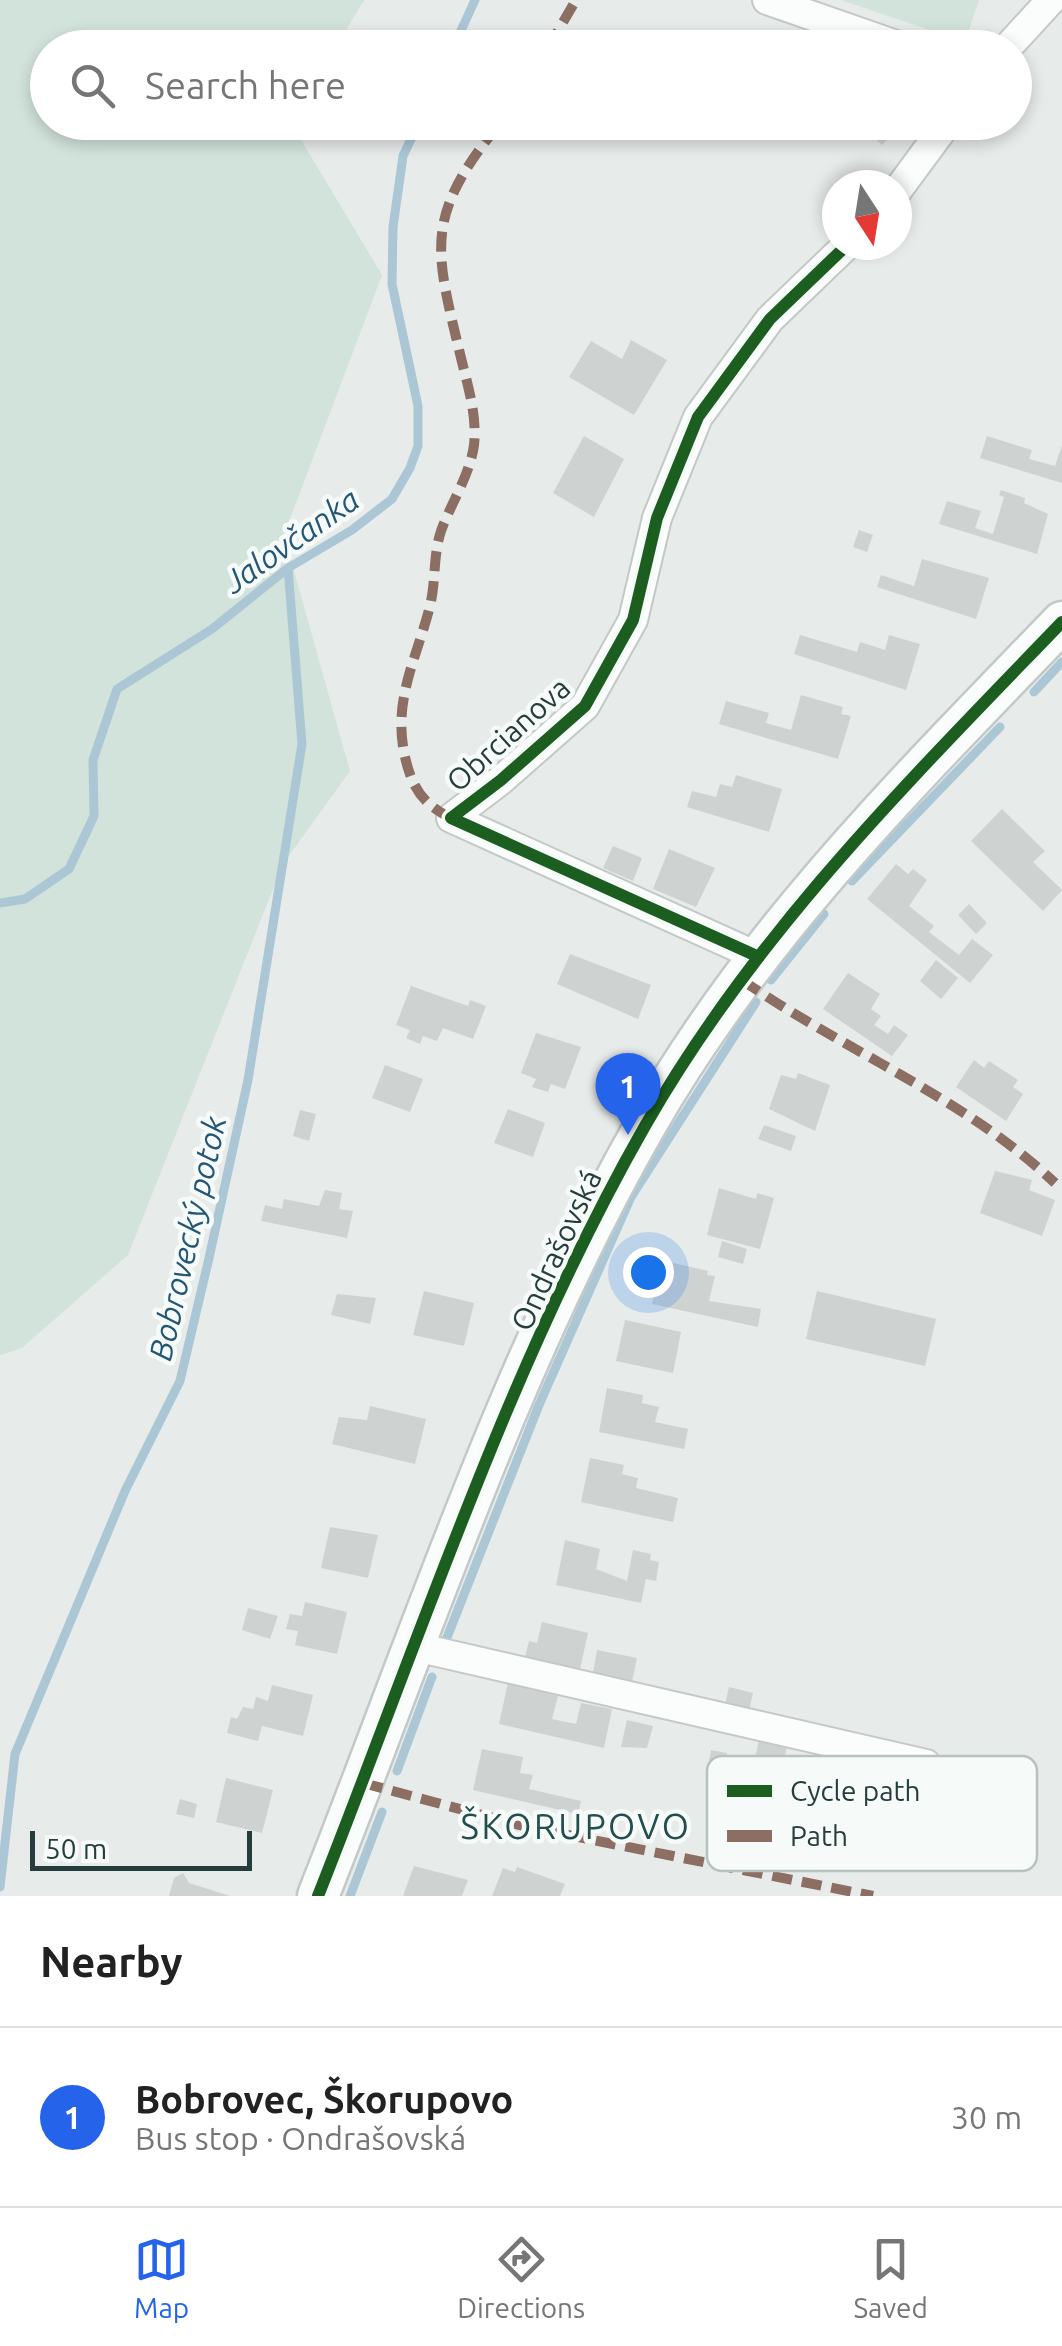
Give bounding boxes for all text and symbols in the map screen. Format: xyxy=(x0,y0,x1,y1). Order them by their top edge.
search box xyxy=(30,30,1032,140)
icon: search xyxy=(65,58,120,113)
text: Search here xyxy=(145,64,346,106)
north arrow xyxy=(822,170,912,260)
water label: Jalovčanka xyxy=(215,480,365,601)
street label: Obrcianova xyxy=(440,670,576,798)
pin: 1 xyxy=(596,1052,660,1135)
water label: Bobrovecký potok xyxy=(141,1112,233,1364)
street label: Ondrašovská xyxy=(504,1164,608,1336)
your location xyxy=(623,1247,674,1298)
legend xyxy=(707,1756,1037,1871)
text: Cycle path xyxy=(790,1775,921,1806)
district label: ŠKORUPOVO xyxy=(461,1805,691,1846)
text: Path xyxy=(790,1820,848,1851)
scale bar xyxy=(30,1826,252,1870)
text: 50 m xyxy=(45,1833,107,1864)
text: Nearby xyxy=(40,1938,183,1985)
text: Bobrovec, Škorupovo xyxy=(135,2078,513,2120)
text: 1 xyxy=(63,2099,82,2135)
text: 30 m xyxy=(951,2099,1022,2135)
text: Bus stop · Ondrašovská xyxy=(135,2120,466,2156)
tab: Map xyxy=(134,2232,189,2323)
tab: Directions xyxy=(457,2232,585,2323)
tab: Saved xyxy=(853,2232,928,2323)

